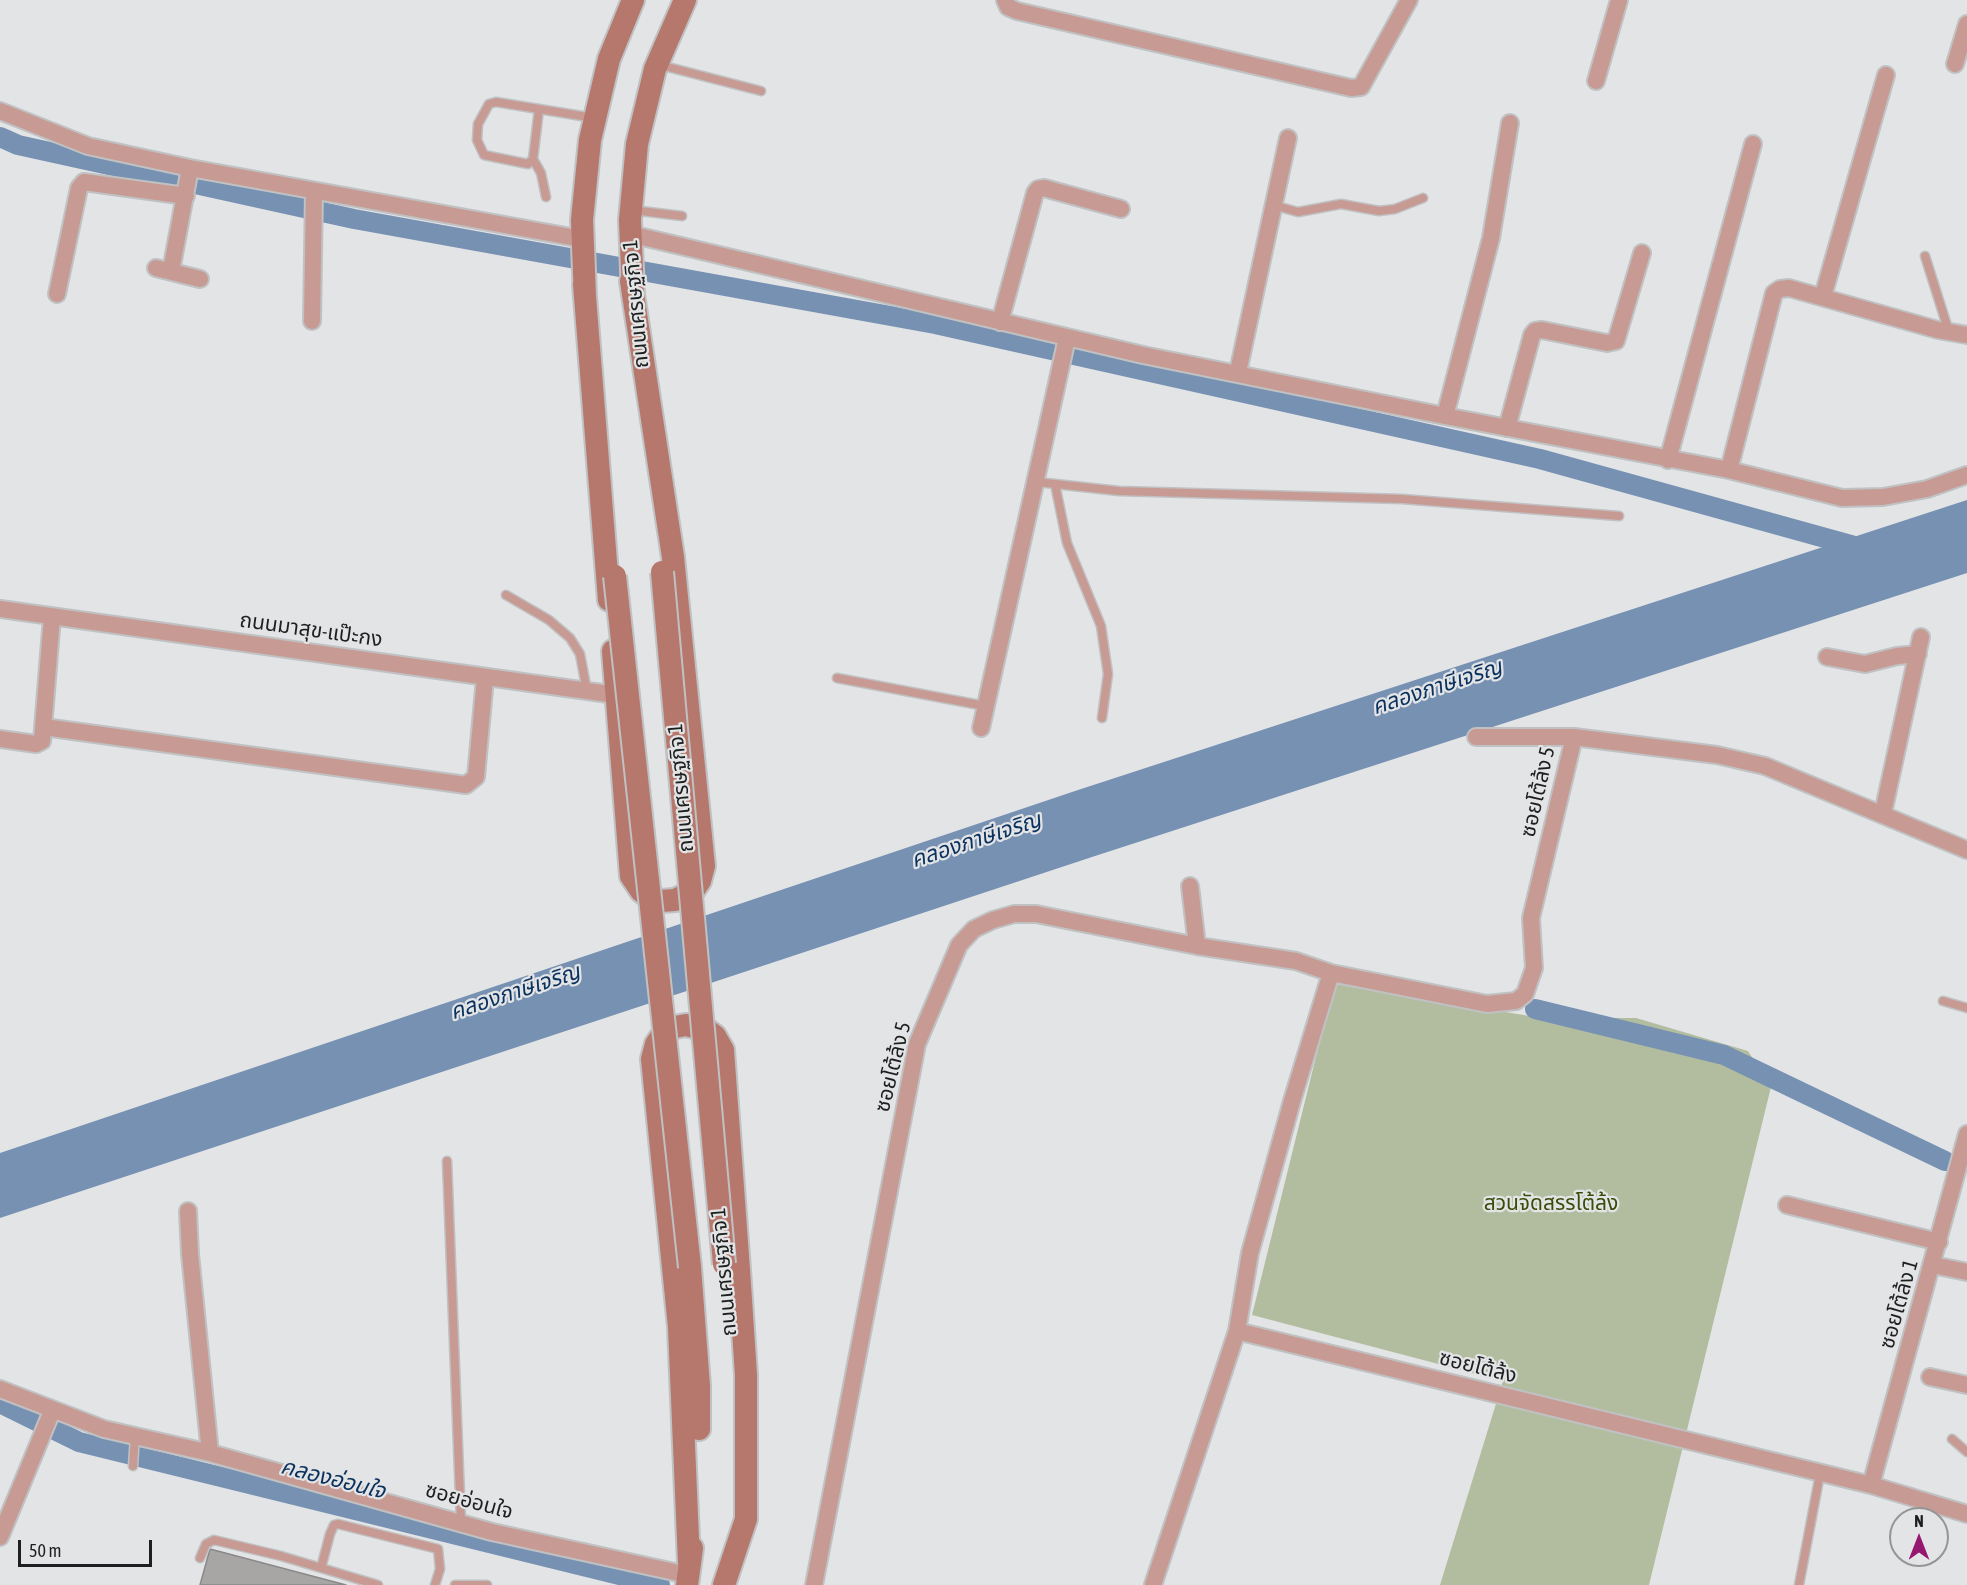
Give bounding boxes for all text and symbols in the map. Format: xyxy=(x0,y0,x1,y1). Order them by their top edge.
street label: ถนนเศรษฐกิจ 1 xyxy=(618,239,654,369)
street label: ถนนมาสุข-แป๊ะกง xyxy=(238,608,384,652)
water label: คลองภาษีเจริญ xyxy=(1369,654,1505,720)
street label: ถนนเศรษฐกิจ 1 xyxy=(663,723,699,853)
street label: ซอยโต้ล้ง 5 xyxy=(1515,744,1561,840)
water label: คลองภาษีเจริญ xyxy=(908,807,1044,873)
water label: คลองภาษีเจริญ xyxy=(447,959,583,1025)
street label: ซอยโต้ล้ง 5 xyxy=(870,1019,916,1115)
park label: สวนจัดสรรโต้ล้ง xyxy=(1484,1190,1618,1216)
street label: ถนนเศรษฐกิจ 1 xyxy=(706,1207,742,1337)
street label: ซอยโต้ล้ง 1 xyxy=(1874,1256,1924,1352)
street label: ซอยโต้ล้ง xyxy=(1437,1345,1519,1389)
water label: คลองอ่อนใจ xyxy=(278,1453,388,1505)
street label: ซอยอ่อนใจ xyxy=(422,1477,516,1525)
north arrow xyxy=(1889,1507,1949,1567)
text: N xyxy=(1914,1512,1924,1530)
scale bar xyxy=(21,1528,154,1566)
text: 50 m xyxy=(29,1540,61,1561)

